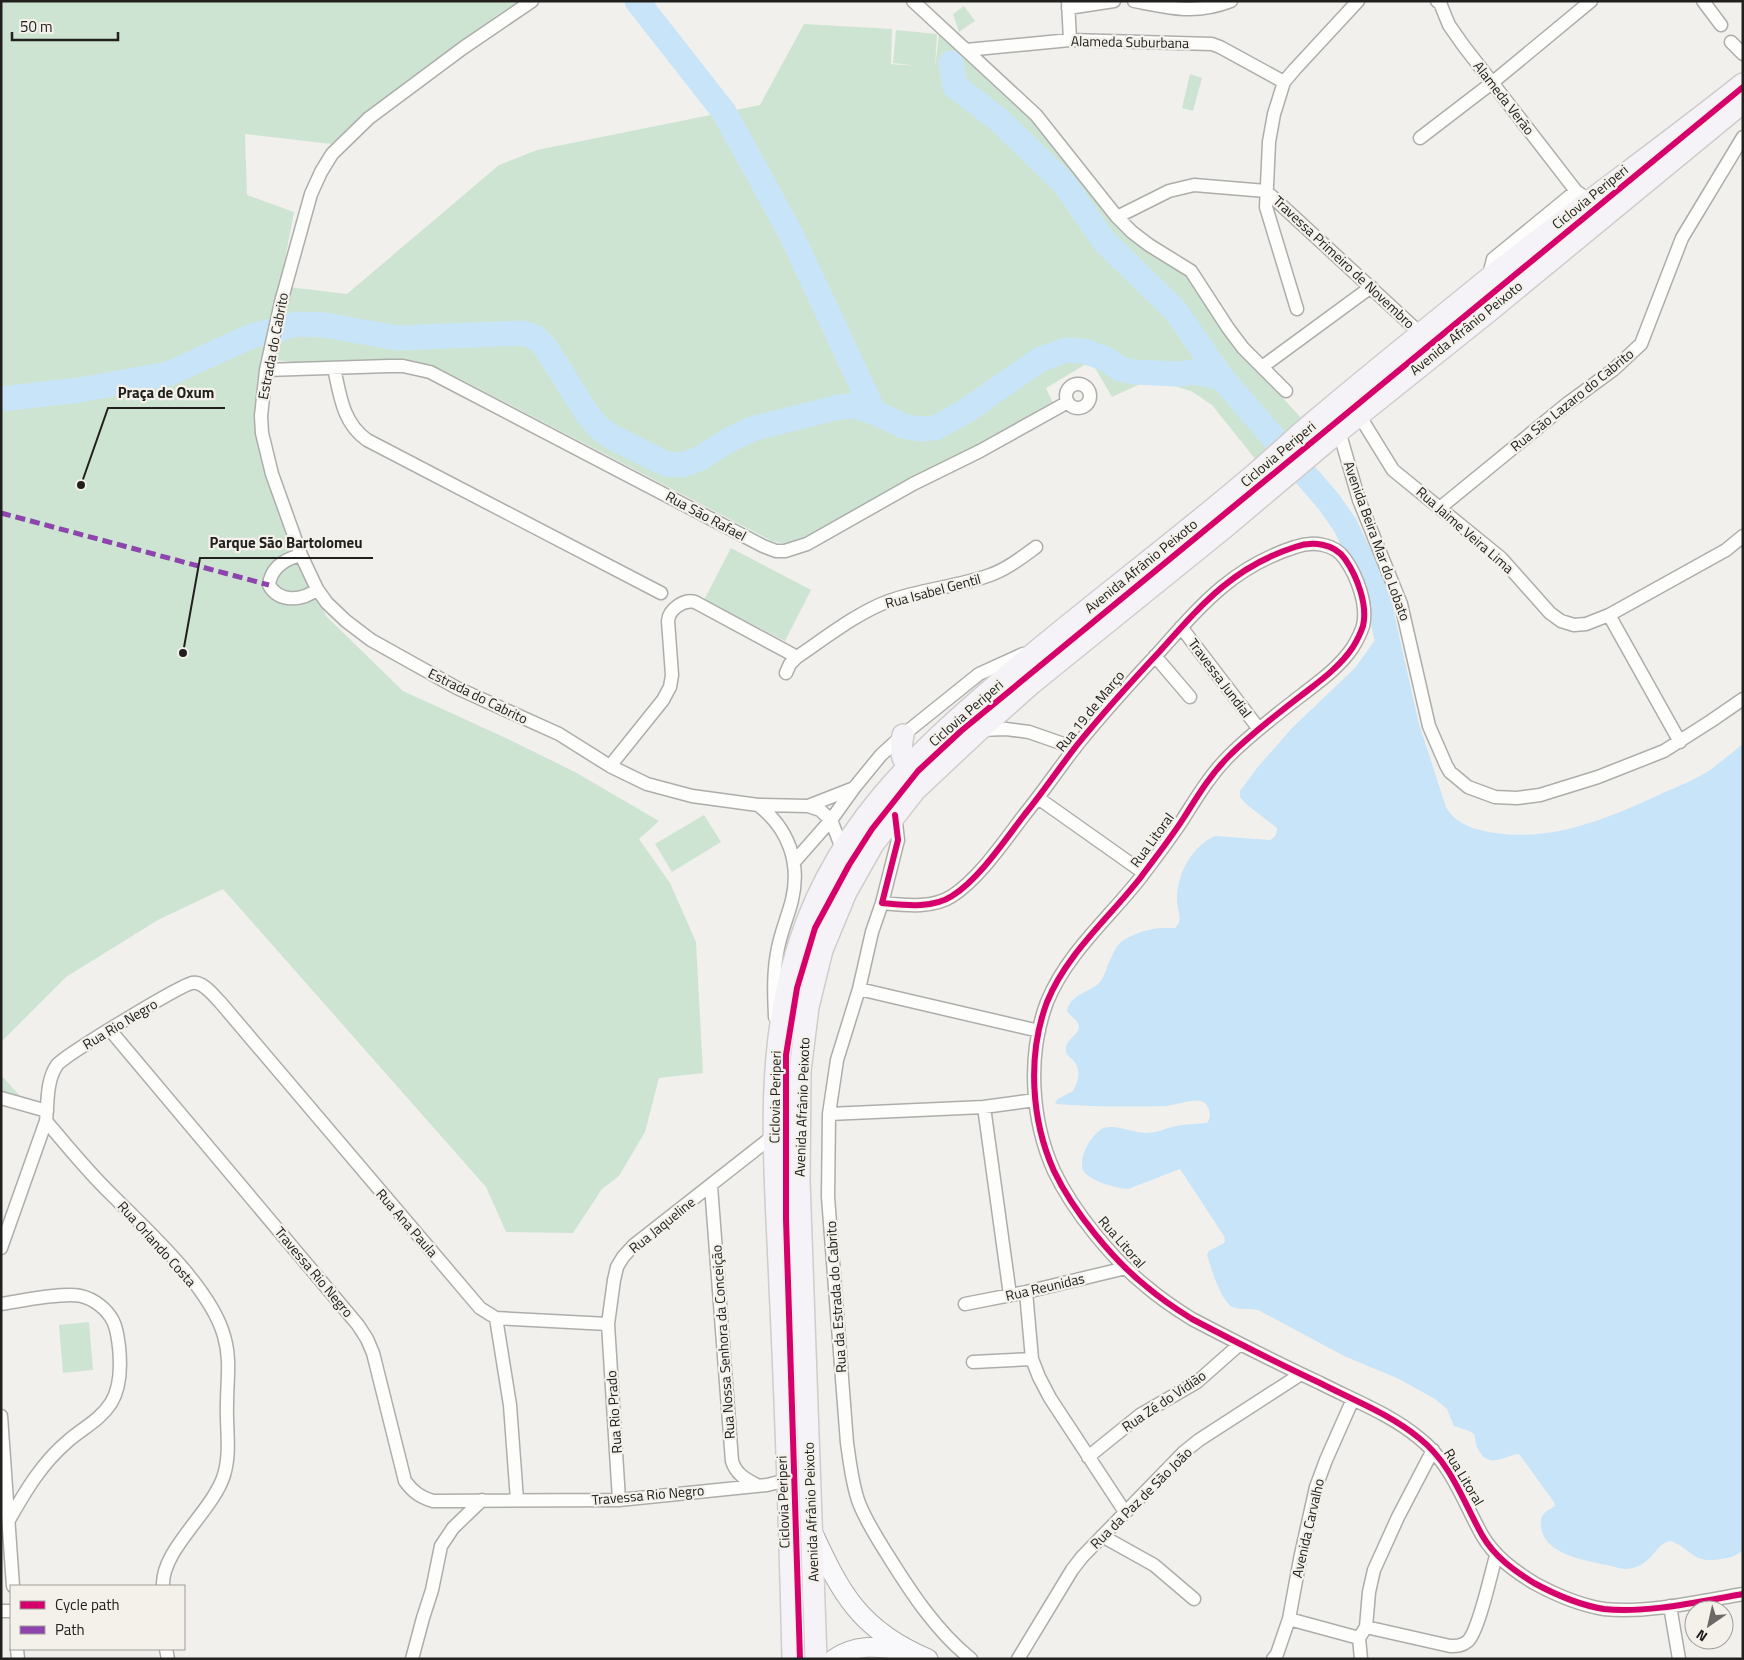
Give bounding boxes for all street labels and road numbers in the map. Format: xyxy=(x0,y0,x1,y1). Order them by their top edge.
street label: Alameda Suburbana xyxy=(1071,30,1189,53)
street label: Alameda Verão xyxy=(1469,56,1540,139)
street label: Ciclovia Periperi xyxy=(1547,159,1632,234)
street label: Travessa Primeiro de Novembro xyxy=(1269,190,1420,333)
street label: Avenida Afrânio Peixoto xyxy=(1405,275,1527,380)
street label: Estrada do Cabrito xyxy=(252,291,293,401)
street label: Rua São Lazaro do Cabrito xyxy=(1505,343,1638,456)
street label: Ciclovia Periperi xyxy=(1235,416,1320,491)
street label: Avenida Beira Mar do Lobato xyxy=(1339,458,1416,624)
street label: Rua Jaime Veira Lima xyxy=(1412,481,1519,578)
street label: Rua São Rafael xyxy=(662,485,750,546)
street label: Avenida Afrânio Peixoto xyxy=(1080,513,1202,618)
street label: Rua Isabel Gentil xyxy=(883,568,983,613)
street label: Travessa Jundial xyxy=(1184,634,1257,722)
street label: Estrada do Cabrito xyxy=(425,662,532,729)
street label: Rua 19 de Março xyxy=(1050,665,1129,756)
street label: Ciclovia Periperi xyxy=(924,674,1008,751)
street label: Rua Litoral xyxy=(1125,808,1179,871)
street label: Rua Rio Negro xyxy=(78,993,161,1054)
street label: Avenida Afrânio Peixoto xyxy=(789,1037,814,1177)
street label: Ciclovia Periperi xyxy=(763,1050,786,1144)
street label: Rua Ana Paula xyxy=(372,1184,443,1262)
street label: Rua Jaqueline xyxy=(624,1191,699,1258)
street label: Rua Orlando Costa xyxy=(113,1196,202,1291)
street label: Rua Litoral xyxy=(1094,1211,1151,1272)
street label: Rua da Estrada do Cabrito xyxy=(820,1220,851,1374)
street label: Travessa Rio Negro xyxy=(270,1222,359,1322)
street label: Rua Nossa Senhora da Conceição xyxy=(705,1244,740,1440)
street label: Rua Reunidas xyxy=(1003,1267,1087,1306)
street label: Rua Zé do Vidião xyxy=(1117,1365,1210,1437)
street label: Rua Rio Prado xyxy=(600,1370,627,1454)
street label: Avenida Afrânio Peixoto xyxy=(798,1442,823,1582)
street label: Rua da Paz de São João xyxy=(1085,1442,1196,1553)
street label: Rua Litoral xyxy=(1439,1444,1490,1509)
street label: Ciclovia Periperi xyxy=(770,1455,795,1549)
street label: Avenida Carvalho xyxy=(1286,1476,1329,1580)
street label: Travessa Rio Negro xyxy=(591,1479,705,1510)

